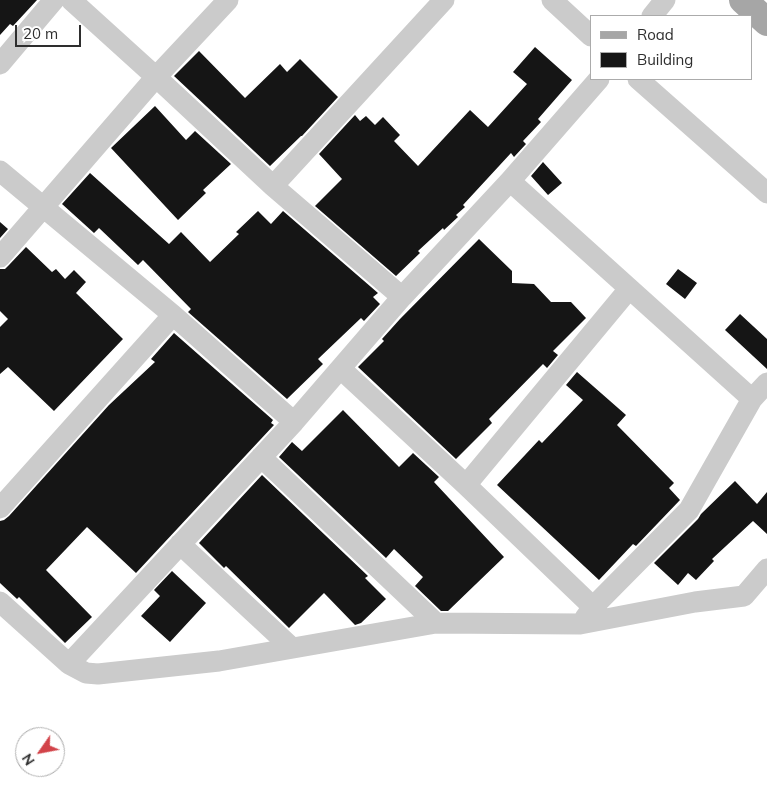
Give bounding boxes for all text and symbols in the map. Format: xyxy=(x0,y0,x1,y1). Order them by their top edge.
scale bar xyxy=(18,15,84,47)
legend xyxy=(590,15,752,80)
text: 20 m xyxy=(23,24,58,43)
text: Road xyxy=(637,25,674,44)
text: Building xyxy=(637,50,693,69)
north arrow xyxy=(15,727,65,777)
text: N xyxy=(18,750,39,769)

